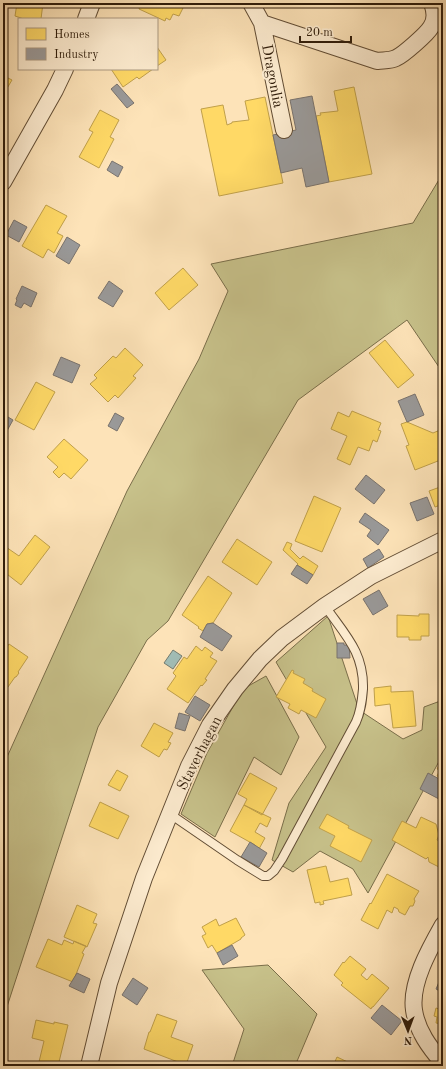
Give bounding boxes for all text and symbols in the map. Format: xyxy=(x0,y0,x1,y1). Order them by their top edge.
legend xyxy=(18,18,158,70)
scale bar xyxy=(300,18,351,44)
text: 20 m xyxy=(306,27,333,39)
text: Homes xyxy=(54,29,90,41)
street label: Dragonlia xyxy=(258,43,285,110)
text: Industry xyxy=(54,49,99,61)
street label: Staverhagan xyxy=(175,714,225,793)
north arrow xyxy=(388,1011,428,1051)
text: N xyxy=(403,1034,412,1045)

